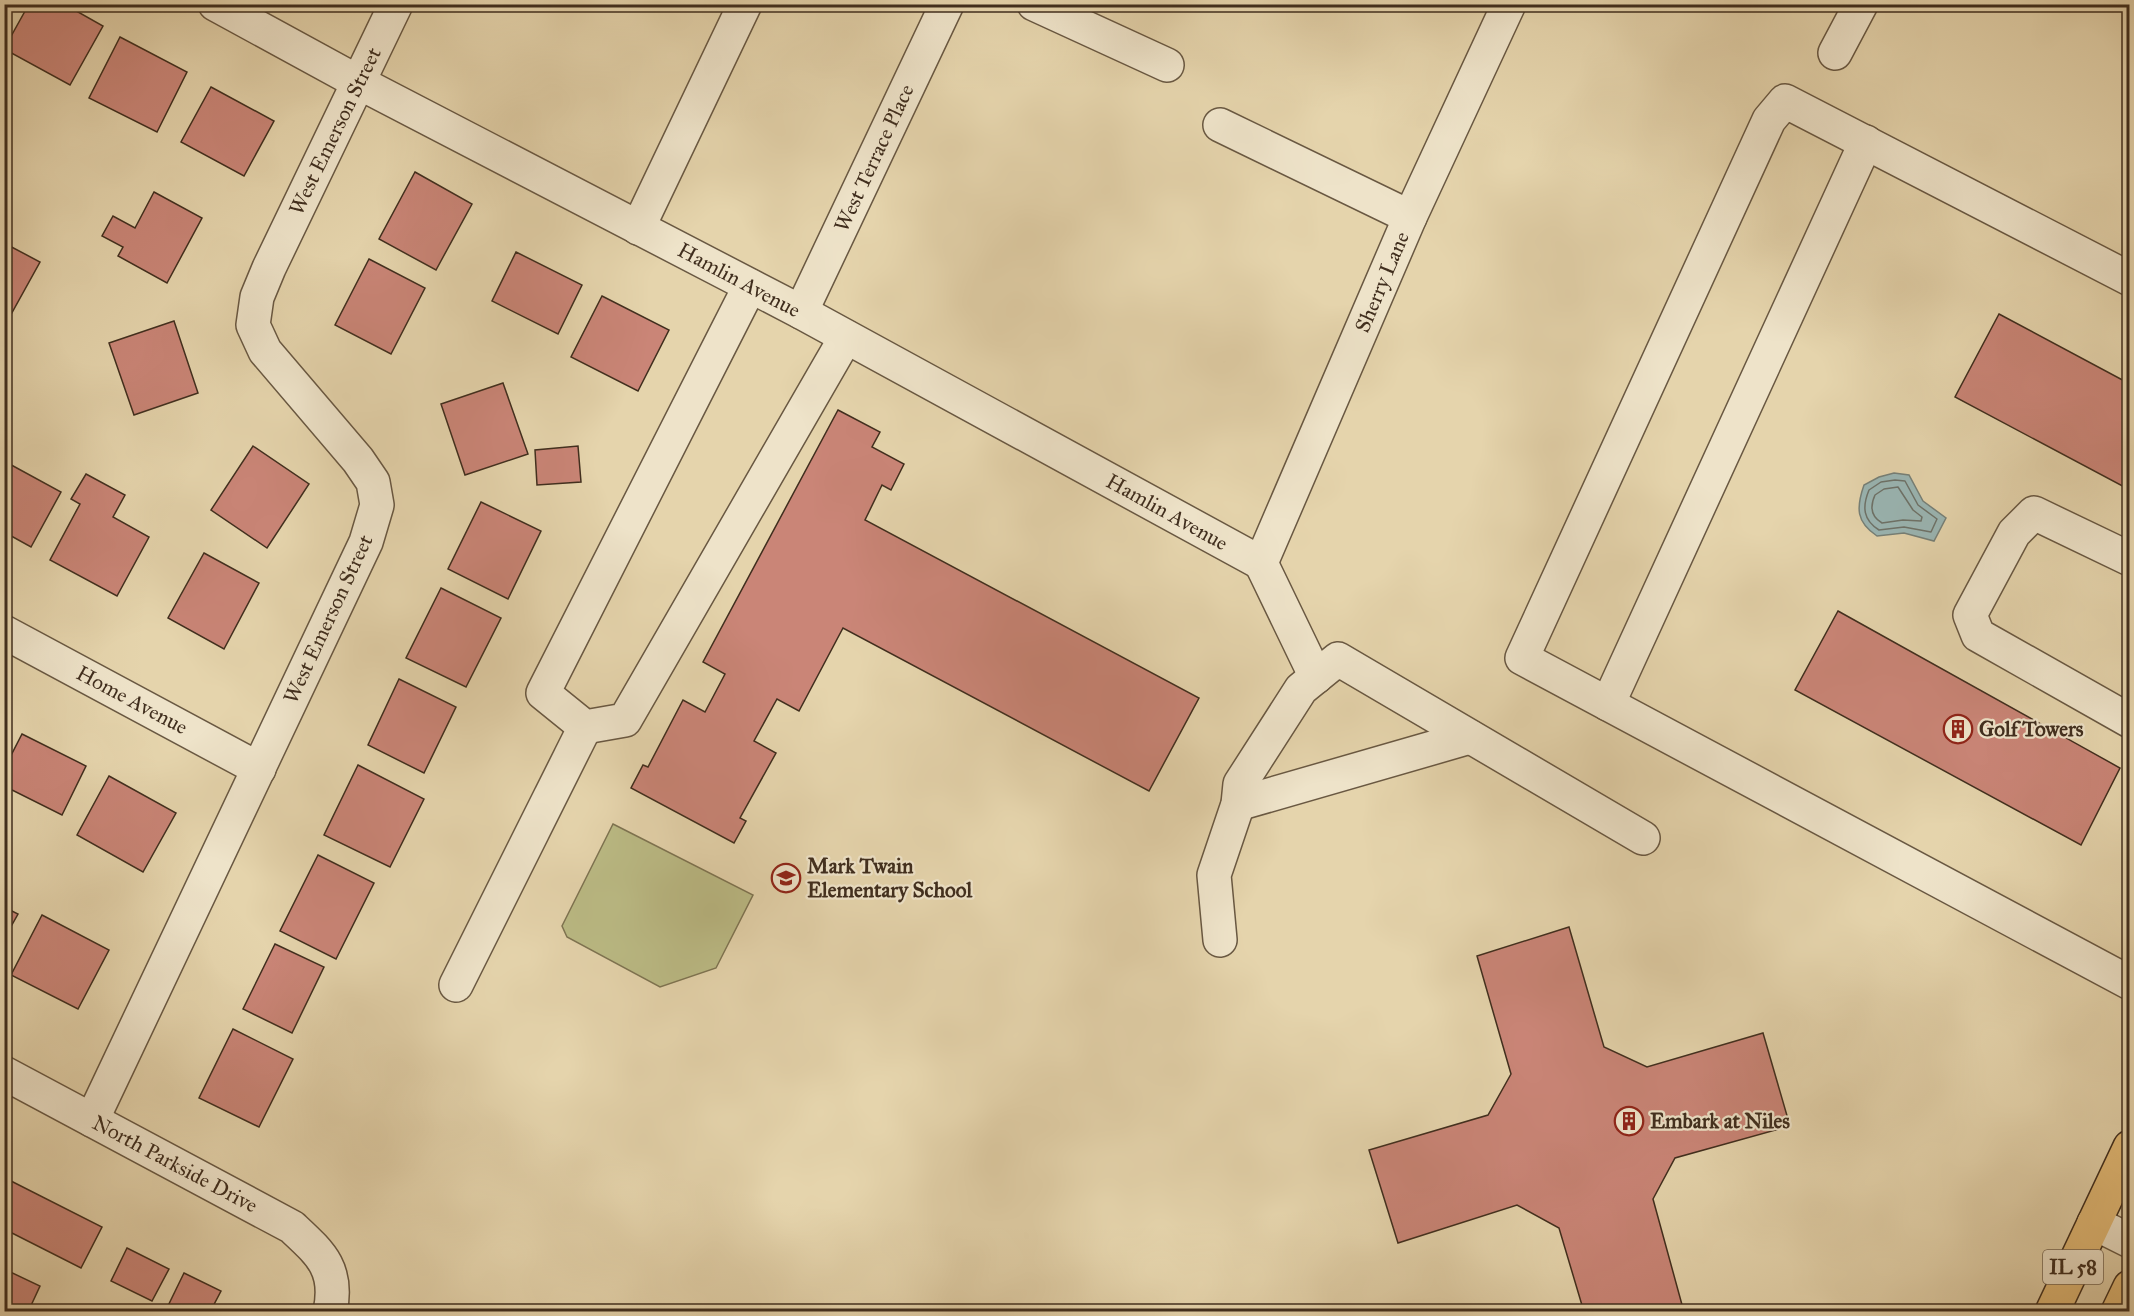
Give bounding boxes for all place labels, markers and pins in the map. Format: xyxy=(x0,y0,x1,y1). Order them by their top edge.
building icon: Golf Towers xyxy=(1942,713,1974,745)
place label: Golf Towers xyxy=(1979,716,2084,742)
place label: Mark Twain Elementary School xyxy=(807,853,973,903)
school or university icon: Mark Twain Elementary School xyxy=(770,862,802,894)
building icon: Embark at Niles xyxy=(1613,1105,1645,1137)
place label: Embark at Niles xyxy=(1650,1108,1790,1134)

